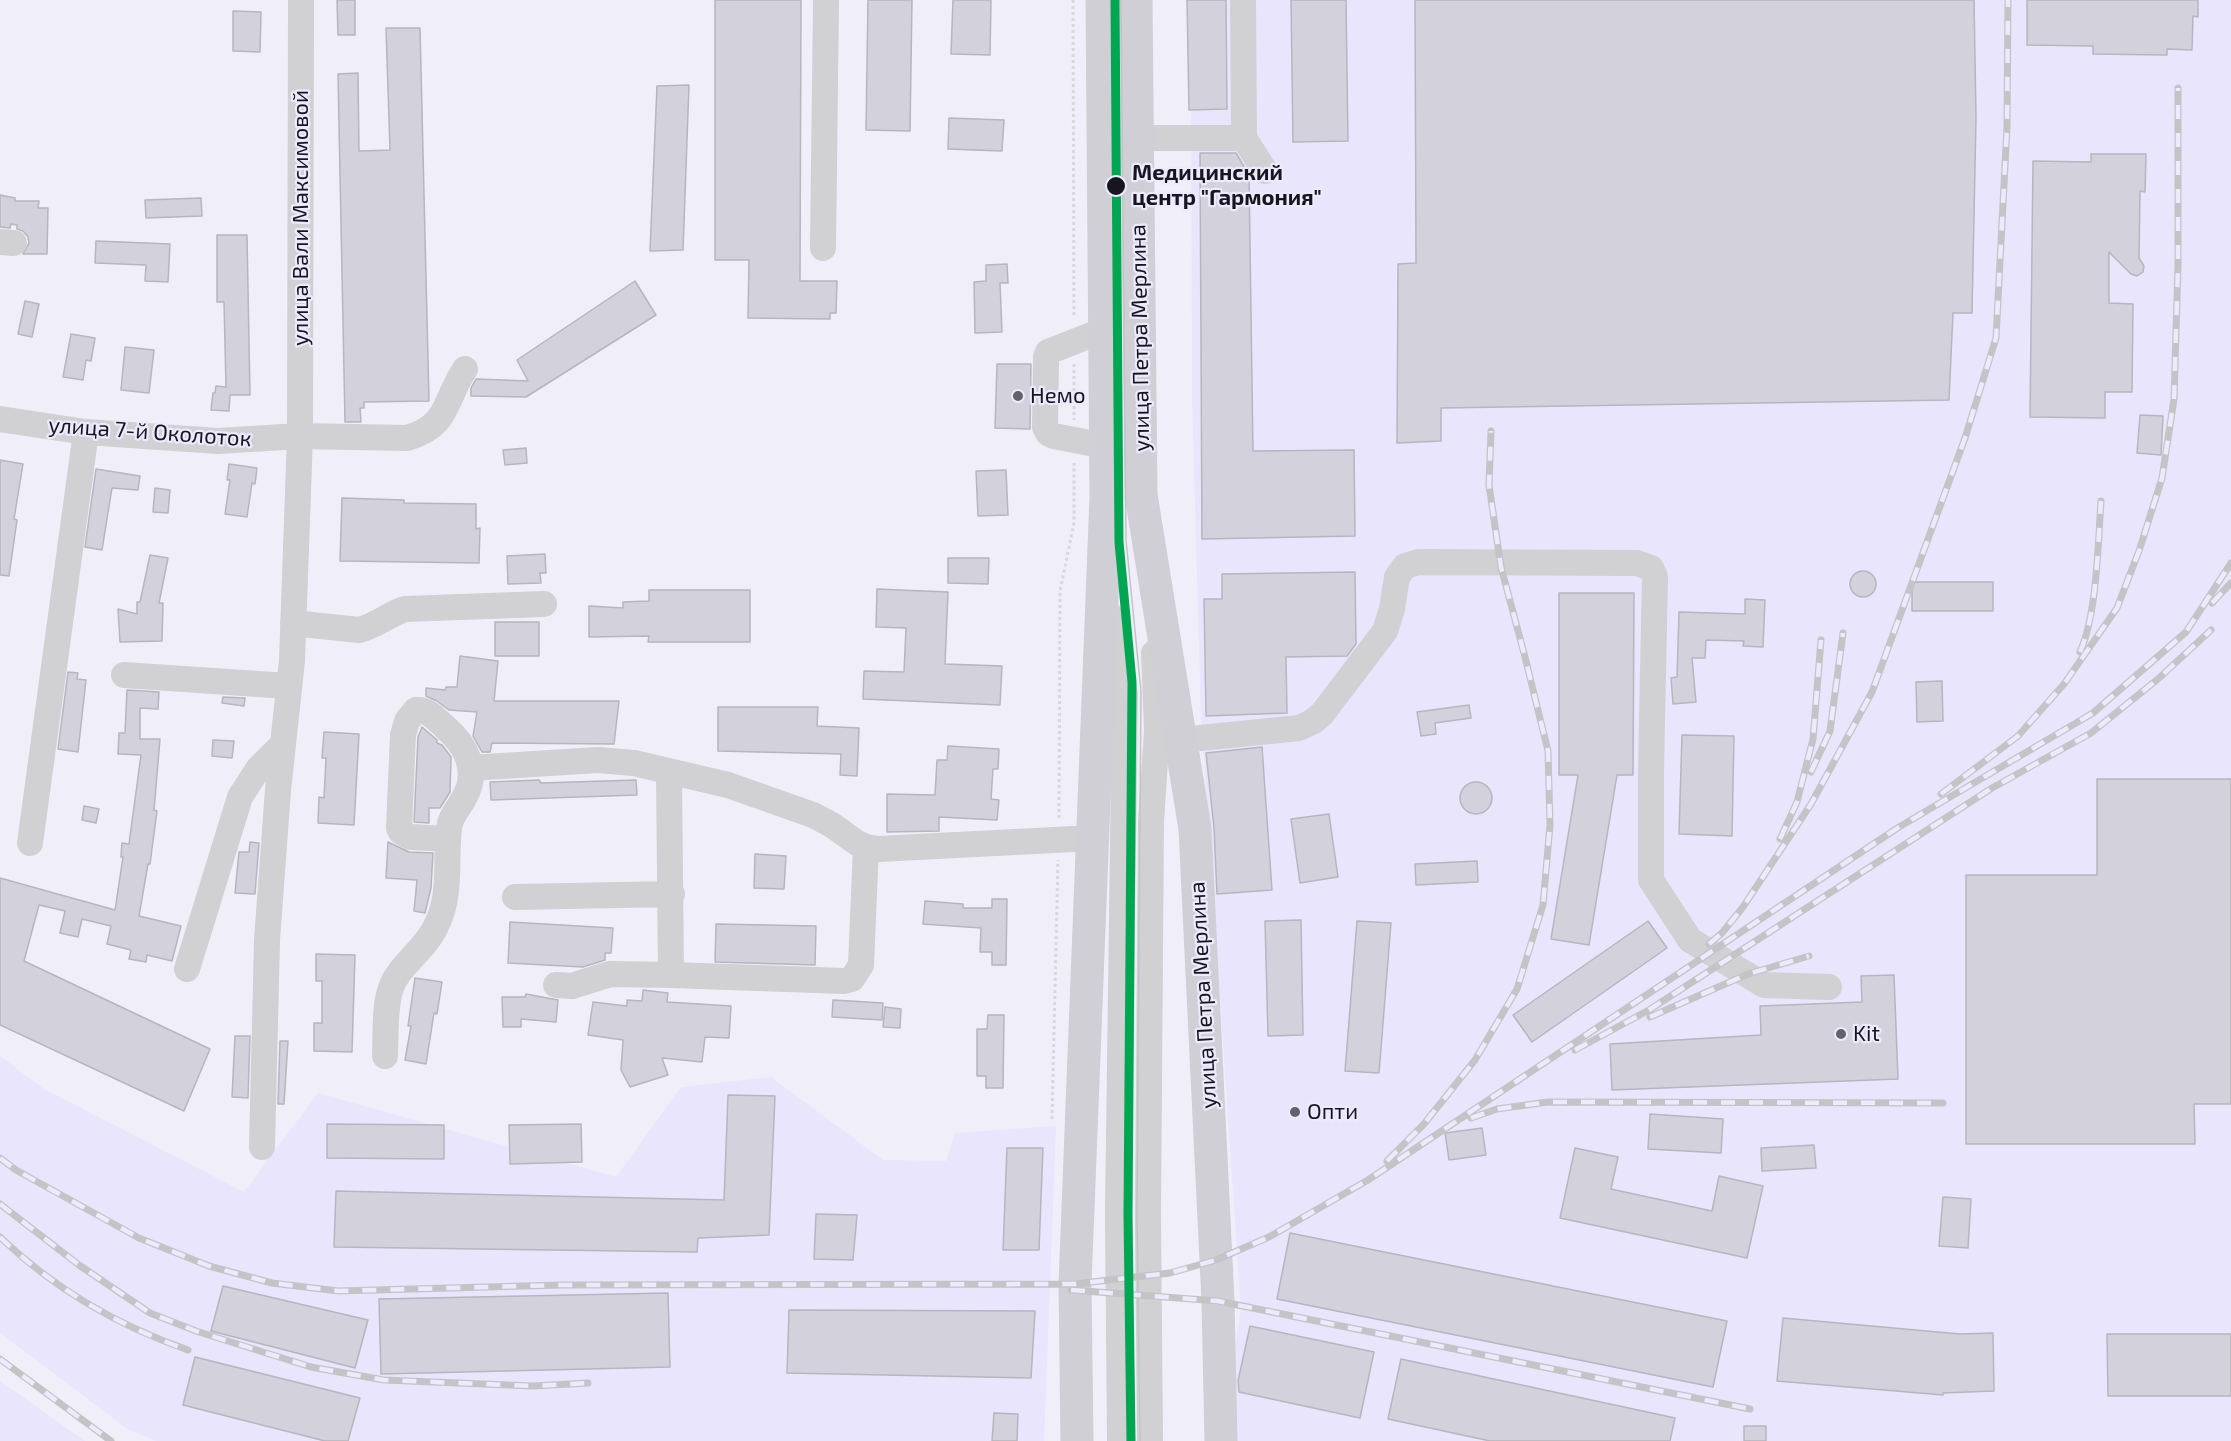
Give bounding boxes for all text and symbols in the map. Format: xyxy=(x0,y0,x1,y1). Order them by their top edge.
street label: улица Вали Максимовой xyxy=(288,90,314,346)
place label: Медицинский центр "Гармония" xyxy=(1132,160,1322,212)
marker: Медицинский центр "Гармония" xyxy=(1105,175,1127,197)
street label: улица Петра Мерлина xyxy=(1125,224,1155,452)
place label: Немо xyxy=(1030,383,1086,409)
marker: Немо xyxy=(1011,389,1025,403)
street label: улица 7-й Околоток xyxy=(48,412,252,452)
street label: улица Петра Мерлина xyxy=(1184,881,1222,1109)
place label: Kit xyxy=(1853,1021,1880,1047)
marker: Kit xyxy=(1834,1027,1848,1041)
place label: Опти xyxy=(1307,1099,1358,1125)
marker: Опти xyxy=(1288,1105,1302,1119)

